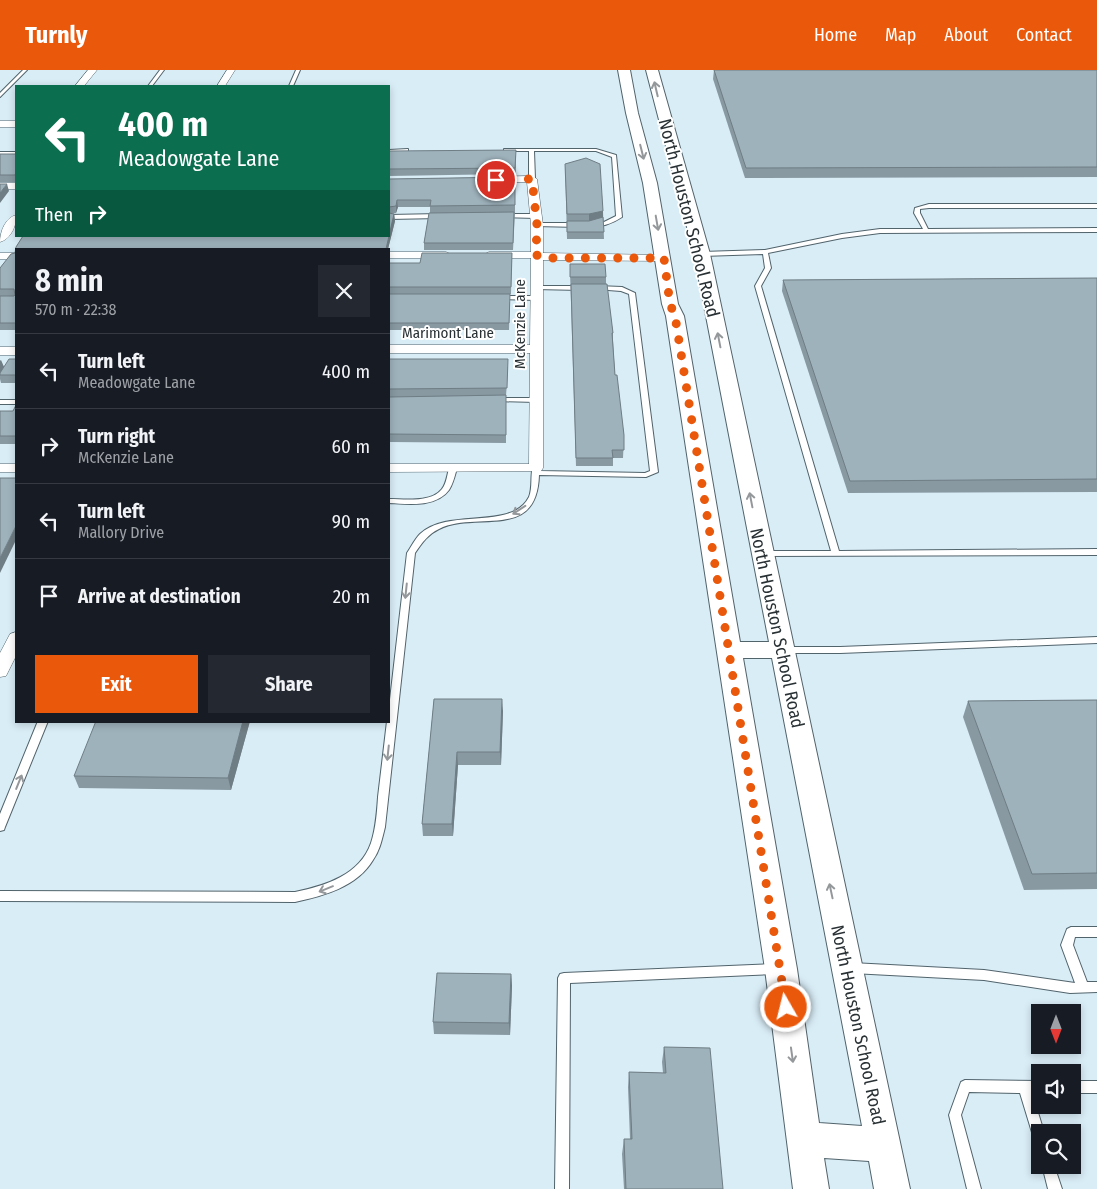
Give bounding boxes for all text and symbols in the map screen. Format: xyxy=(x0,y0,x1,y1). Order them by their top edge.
text: Turnly xyxy=(25,21,87,49)
text: Home xyxy=(814,24,857,46)
text: Map xyxy=(885,24,916,46)
text: About xyxy=(944,24,988,46)
text: Contact xyxy=(1016,24,1072,46)
one-way arrow xyxy=(651,81,660,97)
text: 400 m xyxy=(118,103,208,145)
icon: left xyxy=(35,105,100,170)
street label: North Houston School Road xyxy=(654,116,724,320)
one-way arrow xyxy=(638,143,647,159)
text: Meadowgate Lane xyxy=(118,145,279,172)
pin xyxy=(475,159,517,201)
icon: arrive xyxy=(482,166,510,194)
icon: right xyxy=(83,200,111,228)
text: Then xyxy=(35,203,73,226)
one-way arrow xyxy=(653,215,662,231)
text: 8 min xyxy=(35,263,103,299)
button: close xyxy=(318,265,370,317)
street label: McKenzie Lane xyxy=(511,279,529,369)
text: 570 m · 22:38 xyxy=(35,300,117,319)
street label: Marimont Lane xyxy=(402,324,494,342)
one-way arrow xyxy=(714,333,723,349)
text: Turn left xyxy=(78,350,145,373)
icon: left xyxy=(35,357,63,385)
text: 400 m xyxy=(322,360,370,383)
text: Meadowgate Lane xyxy=(78,373,195,392)
text: Turn right xyxy=(78,425,155,448)
icon: right xyxy=(35,432,63,460)
text: 60 m xyxy=(332,435,370,458)
text: McKenzie Lane xyxy=(78,448,174,467)
one-way arrow xyxy=(746,492,755,508)
text: Turn left xyxy=(78,500,145,523)
one-way arrow xyxy=(512,505,526,516)
icon: left xyxy=(35,507,63,535)
text: 90 m xyxy=(332,510,370,533)
text: Mallory Drive xyxy=(78,523,164,542)
street label: North Houston School Road xyxy=(745,526,809,730)
icon: arrive xyxy=(35,582,63,610)
one-way arrow xyxy=(401,583,411,599)
text: Arrive at destination xyxy=(78,585,241,608)
text: 20 m xyxy=(333,585,370,608)
button: Exit xyxy=(35,655,198,713)
button: Share xyxy=(208,655,370,713)
one-way arrow xyxy=(383,744,393,760)
one-way arrow xyxy=(15,775,24,790)
one-way arrow xyxy=(826,883,835,899)
one-way arrow xyxy=(319,885,334,895)
street label: North Houston School Road xyxy=(826,923,890,1127)
position arrow xyxy=(759,980,811,1032)
north arrow xyxy=(1031,1004,1081,1054)
map controls xyxy=(1031,1004,1081,1174)
one-way arrow xyxy=(788,1047,798,1063)
button: sound xyxy=(1031,1064,1081,1114)
button: search xyxy=(1031,1124,1081,1174)

